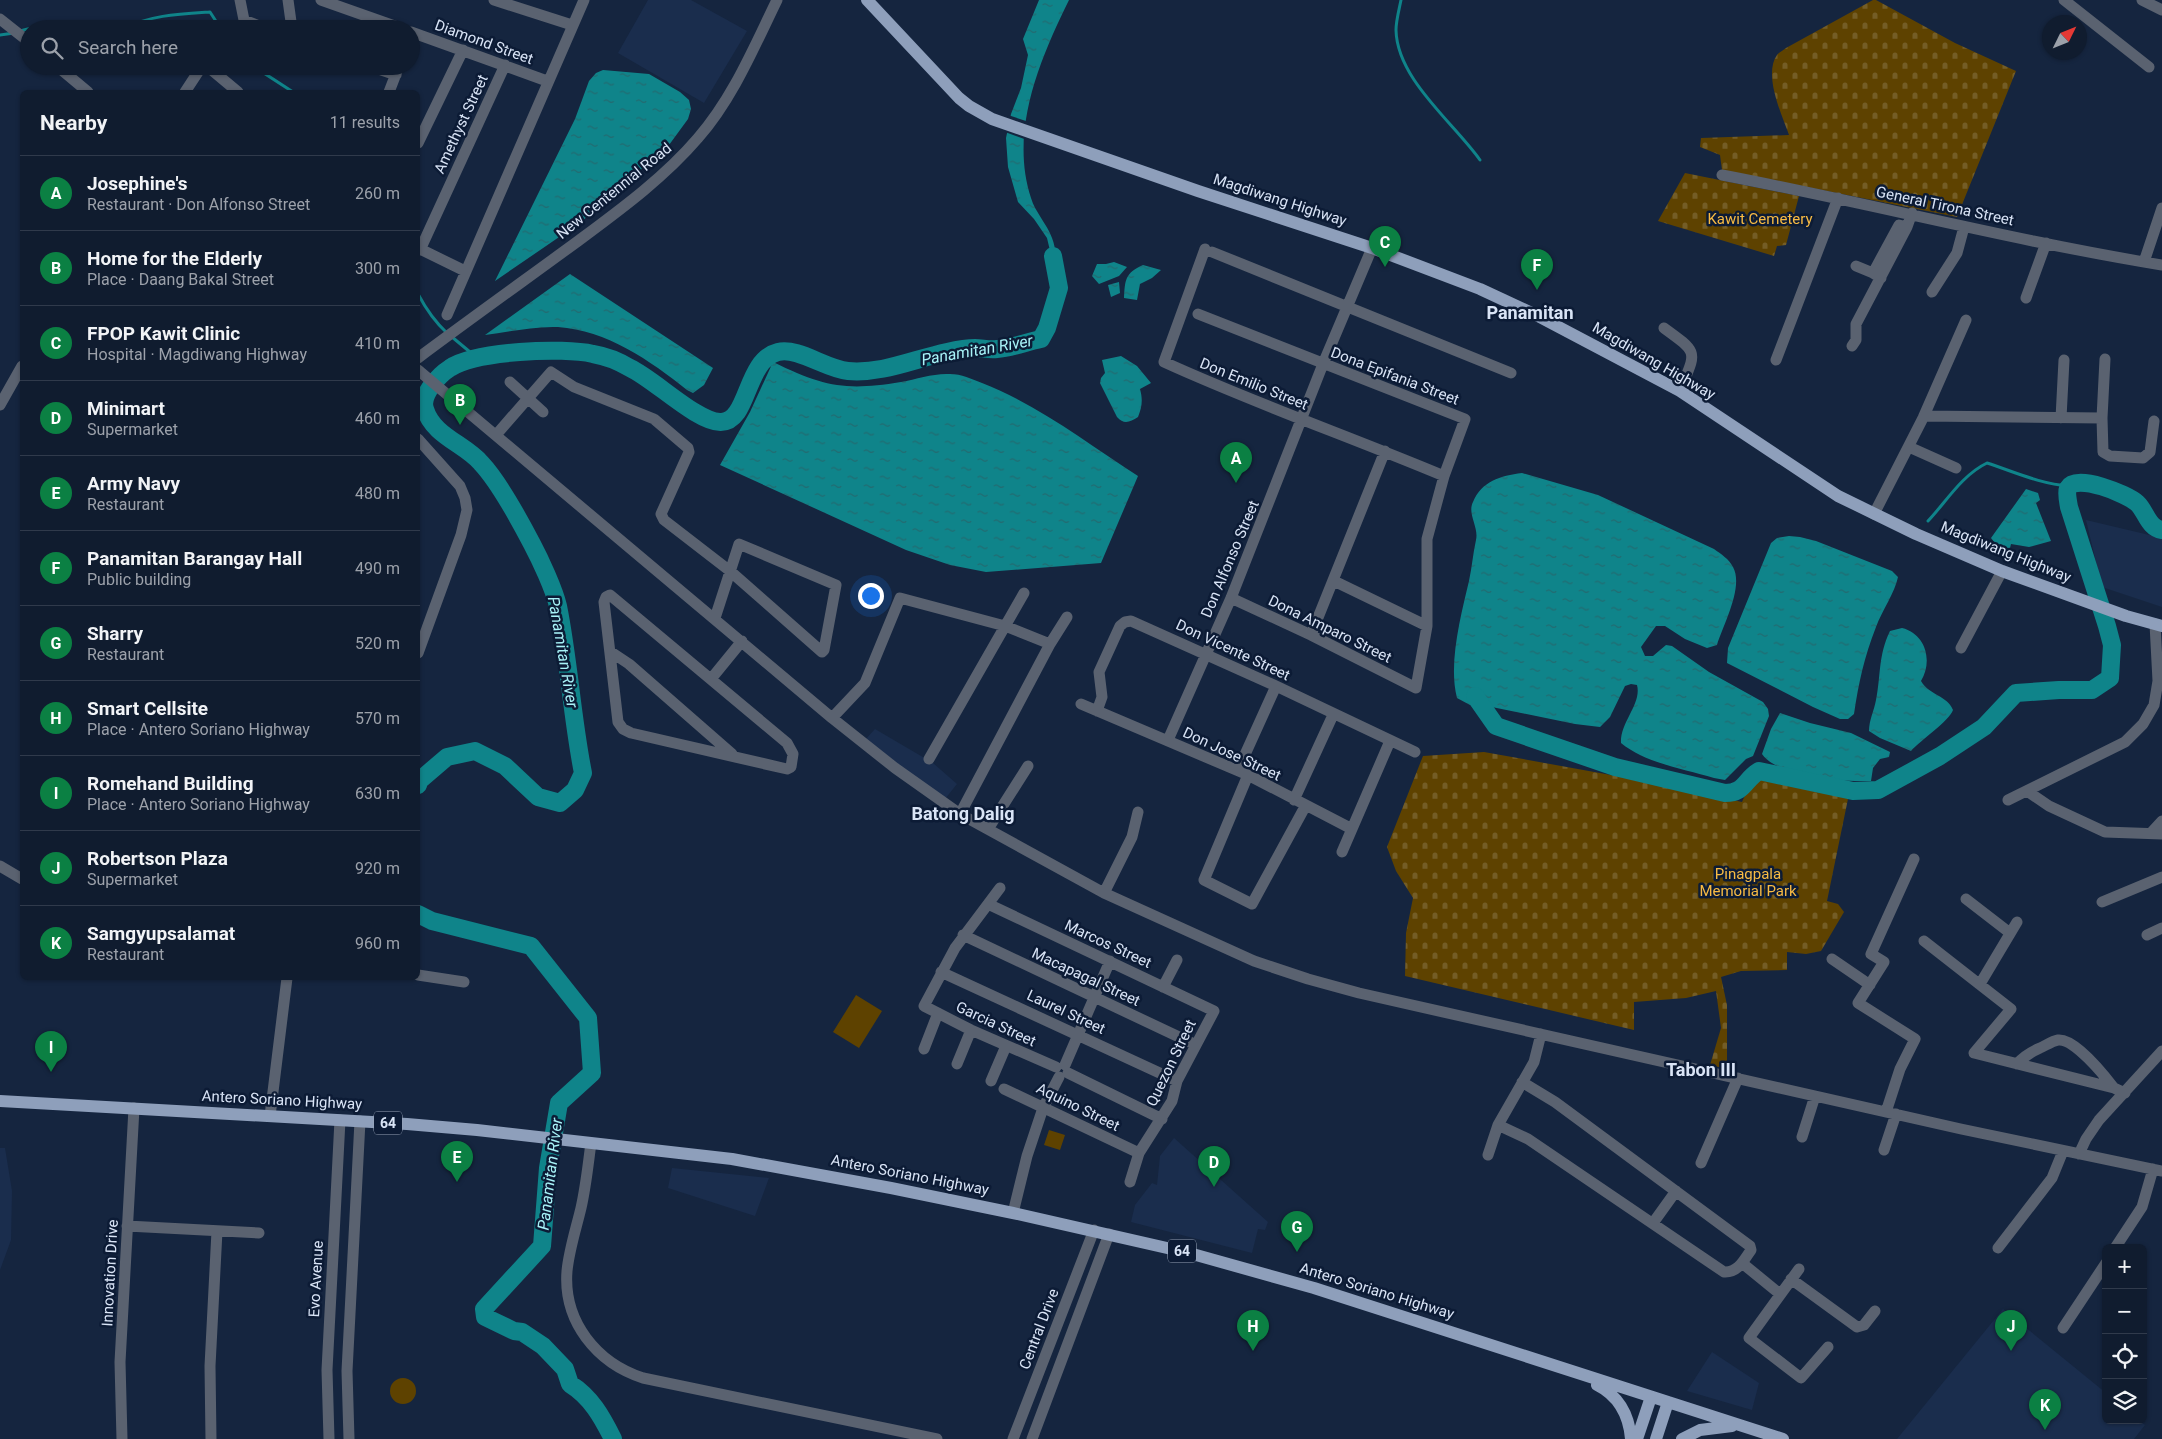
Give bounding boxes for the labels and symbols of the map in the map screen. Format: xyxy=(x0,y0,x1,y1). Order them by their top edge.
north arrow xyxy=(2042,15,2087,60)
street label: Diamond Street xyxy=(432,16,536,68)
street label: Amethyst Street xyxy=(430,72,492,176)
street label: New Centennial Road xyxy=(553,139,675,243)
street label: Magdiwang Highway xyxy=(1211,170,1349,230)
street label: General Tirona Street xyxy=(1875,183,2016,229)
park label: Kawit Cemetery xyxy=(1707,210,1813,228)
pin: C xyxy=(1369,226,1401,267)
pin: F xyxy=(1521,249,1553,290)
district label: Panamitan xyxy=(1486,302,1574,323)
street label: Magdiwang Highway xyxy=(1589,318,1719,404)
water label: Panamitan River xyxy=(920,331,1035,369)
street label: Dona Epifania Street xyxy=(1328,343,1462,409)
street label: Don Emilio Street xyxy=(1197,354,1311,414)
pin: B xyxy=(444,384,476,425)
pin: A xyxy=(1220,442,1252,483)
street label: Don Alfonso Street xyxy=(1197,498,1263,620)
street label: Magdiwang Highway xyxy=(1938,518,2074,586)
your location xyxy=(858,583,884,609)
street label: Dona Amparo Street xyxy=(1265,591,1395,667)
water label: Panamitan River xyxy=(544,595,582,710)
street label: Don Vicente Street xyxy=(1173,616,1293,684)
street label: Don Jose Street xyxy=(1180,723,1284,785)
district label: Batong Dalig xyxy=(911,803,1015,824)
park label: Pinagpala Memorial Park xyxy=(1699,865,1797,900)
street label: Marcos Street xyxy=(1062,916,1154,972)
street label: Macapagal Street xyxy=(1029,944,1143,1010)
street label: Laurel Street xyxy=(1024,986,1108,1038)
street label: Garcia Street xyxy=(953,998,1039,1050)
street label: Quezon Street xyxy=(1142,1017,1200,1109)
pin: I xyxy=(35,1031,67,1072)
district label: Tabon III xyxy=(1666,1059,1736,1080)
street label: Aquino Street xyxy=(1033,1079,1123,1135)
street label: Antero Soriano Highway xyxy=(201,1087,363,1113)
road number: 64 xyxy=(374,1112,402,1134)
water label: Panamitan River xyxy=(534,1116,566,1231)
pin: E xyxy=(441,1141,473,1182)
pin: D xyxy=(1198,1146,1230,1187)
street label: Antero Soriano Highway xyxy=(829,1151,991,1199)
pin: G xyxy=(1281,1211,1313,1252)
street label: Innovation Drive xyxy=(98,1219,122,1327)
street label: Evo Avenue xyxy=(305,1240,327,1318)
road number: 64 xyxy=(1168,1240,1196,1262)
street label: Antero Soriano Highway xyxy=(1298,1259,1456,1323)
street label: Central Drive xyxy=(1015,1286,1063,1372)
pin: H xyxy=(1237,1310,1269,1351)
pin: J xyxy=(1995,1310,2027,1351)
pin: K xyxy=(2029,1389,2061,1430)

